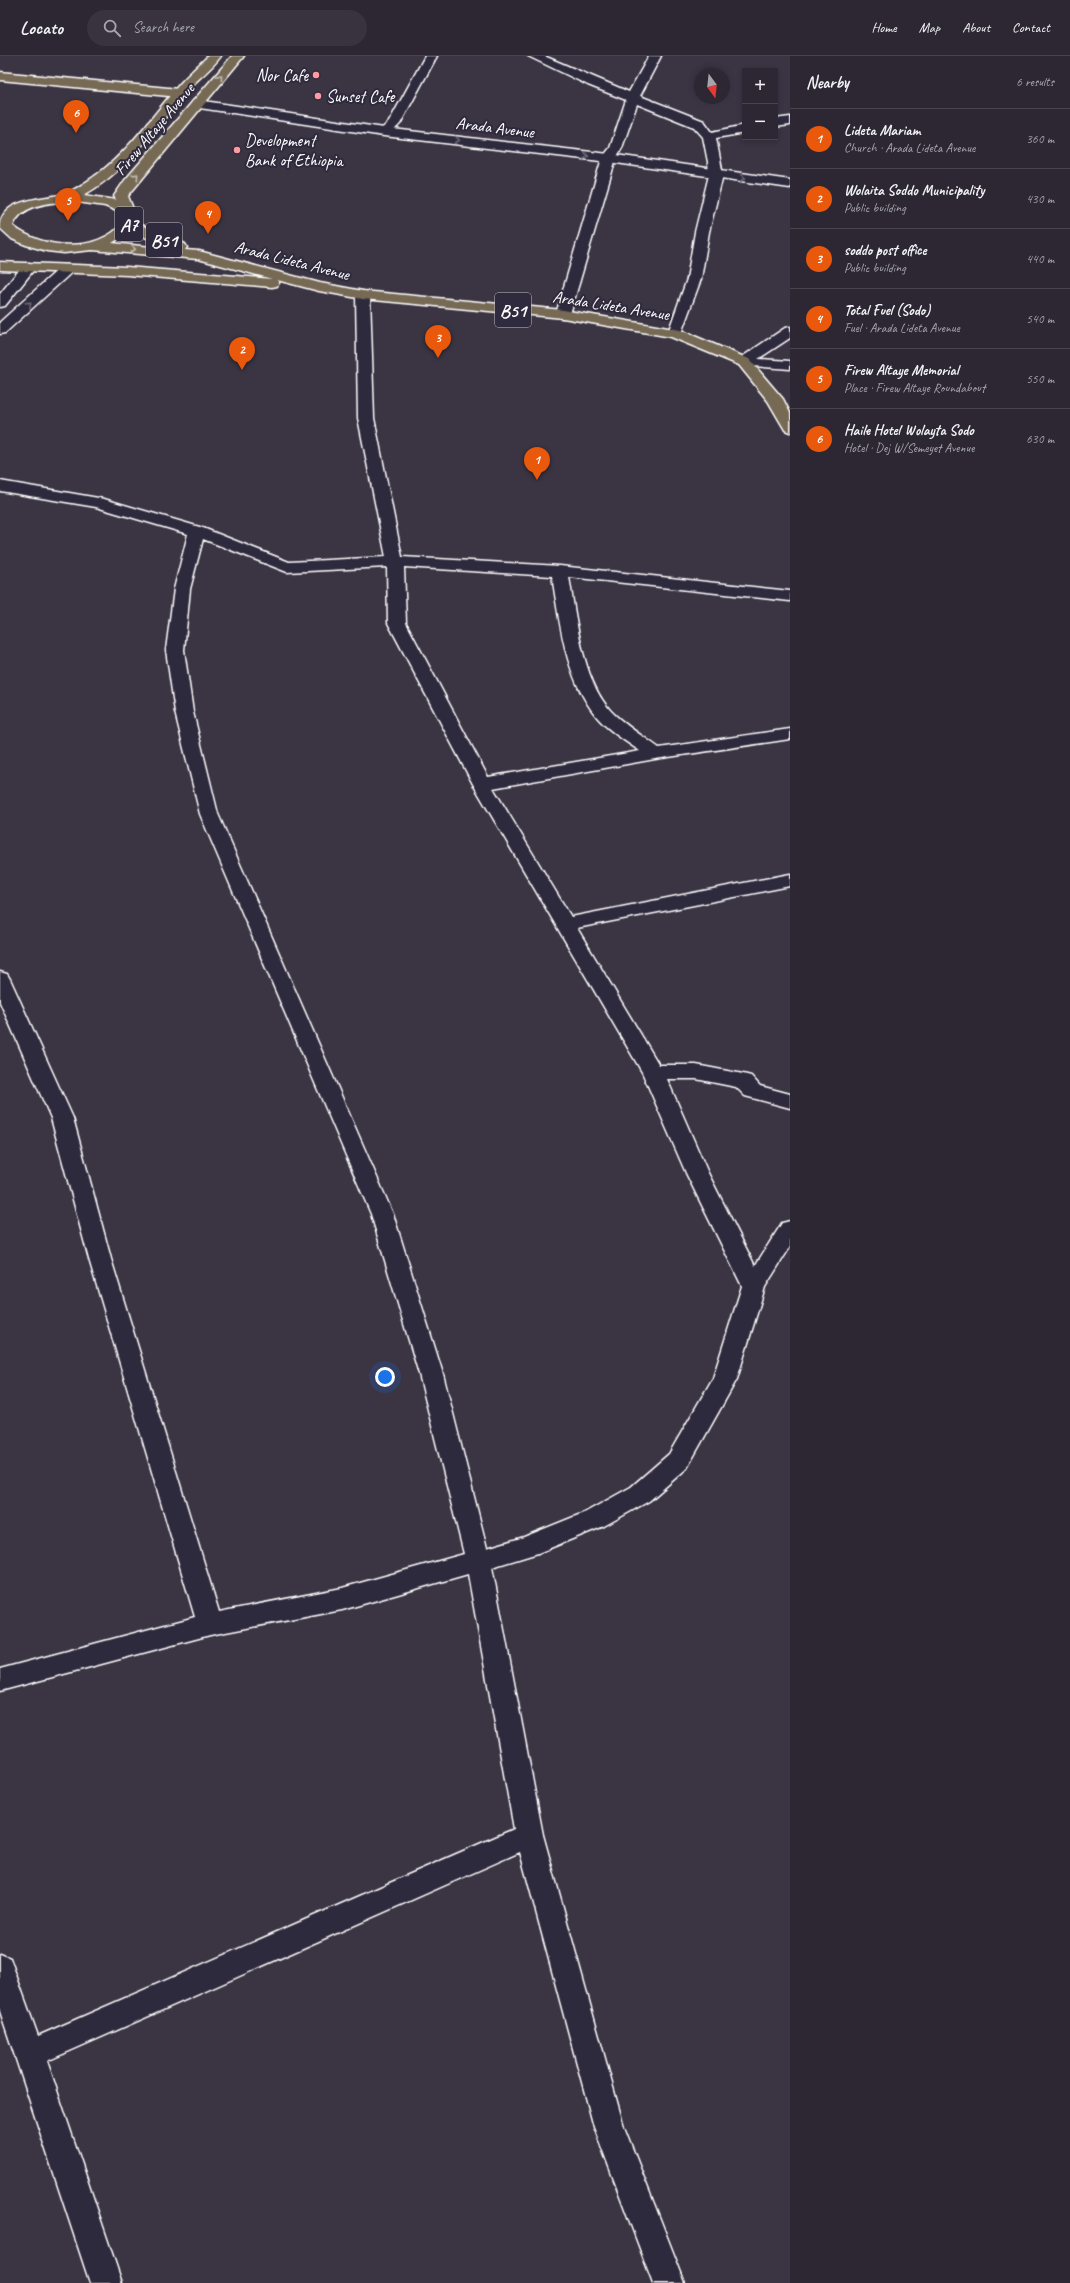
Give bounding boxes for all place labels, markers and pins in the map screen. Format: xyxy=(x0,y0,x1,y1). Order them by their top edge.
place label: Nor Cafe xyxy=(256,65,309,86)
marker: Nor Cafe xyxy=(311,70,321,80)
place label: Sunset Cafe xyxy=(326,86,396,107)
marker: Sunset Cafe xyxy=(313,91,323,101)
pin: 6 xyxy=(63,100,89,133)
place label: Development Bank of Ethiopia xyxy=(245,130,344,171)
marker: Development Bank of Ethiopia xyxy=(232,145,242,155)
pin: 5 xyxy=(55,188,81,221)
pin: 4 xyxy=(195,201,221,234)
pin: 3 xyxy=(425,325,451,358)
pin: 2 xyxy=(229,337,255,370)
pin: 1 xyxy=(524,447,550,480)

